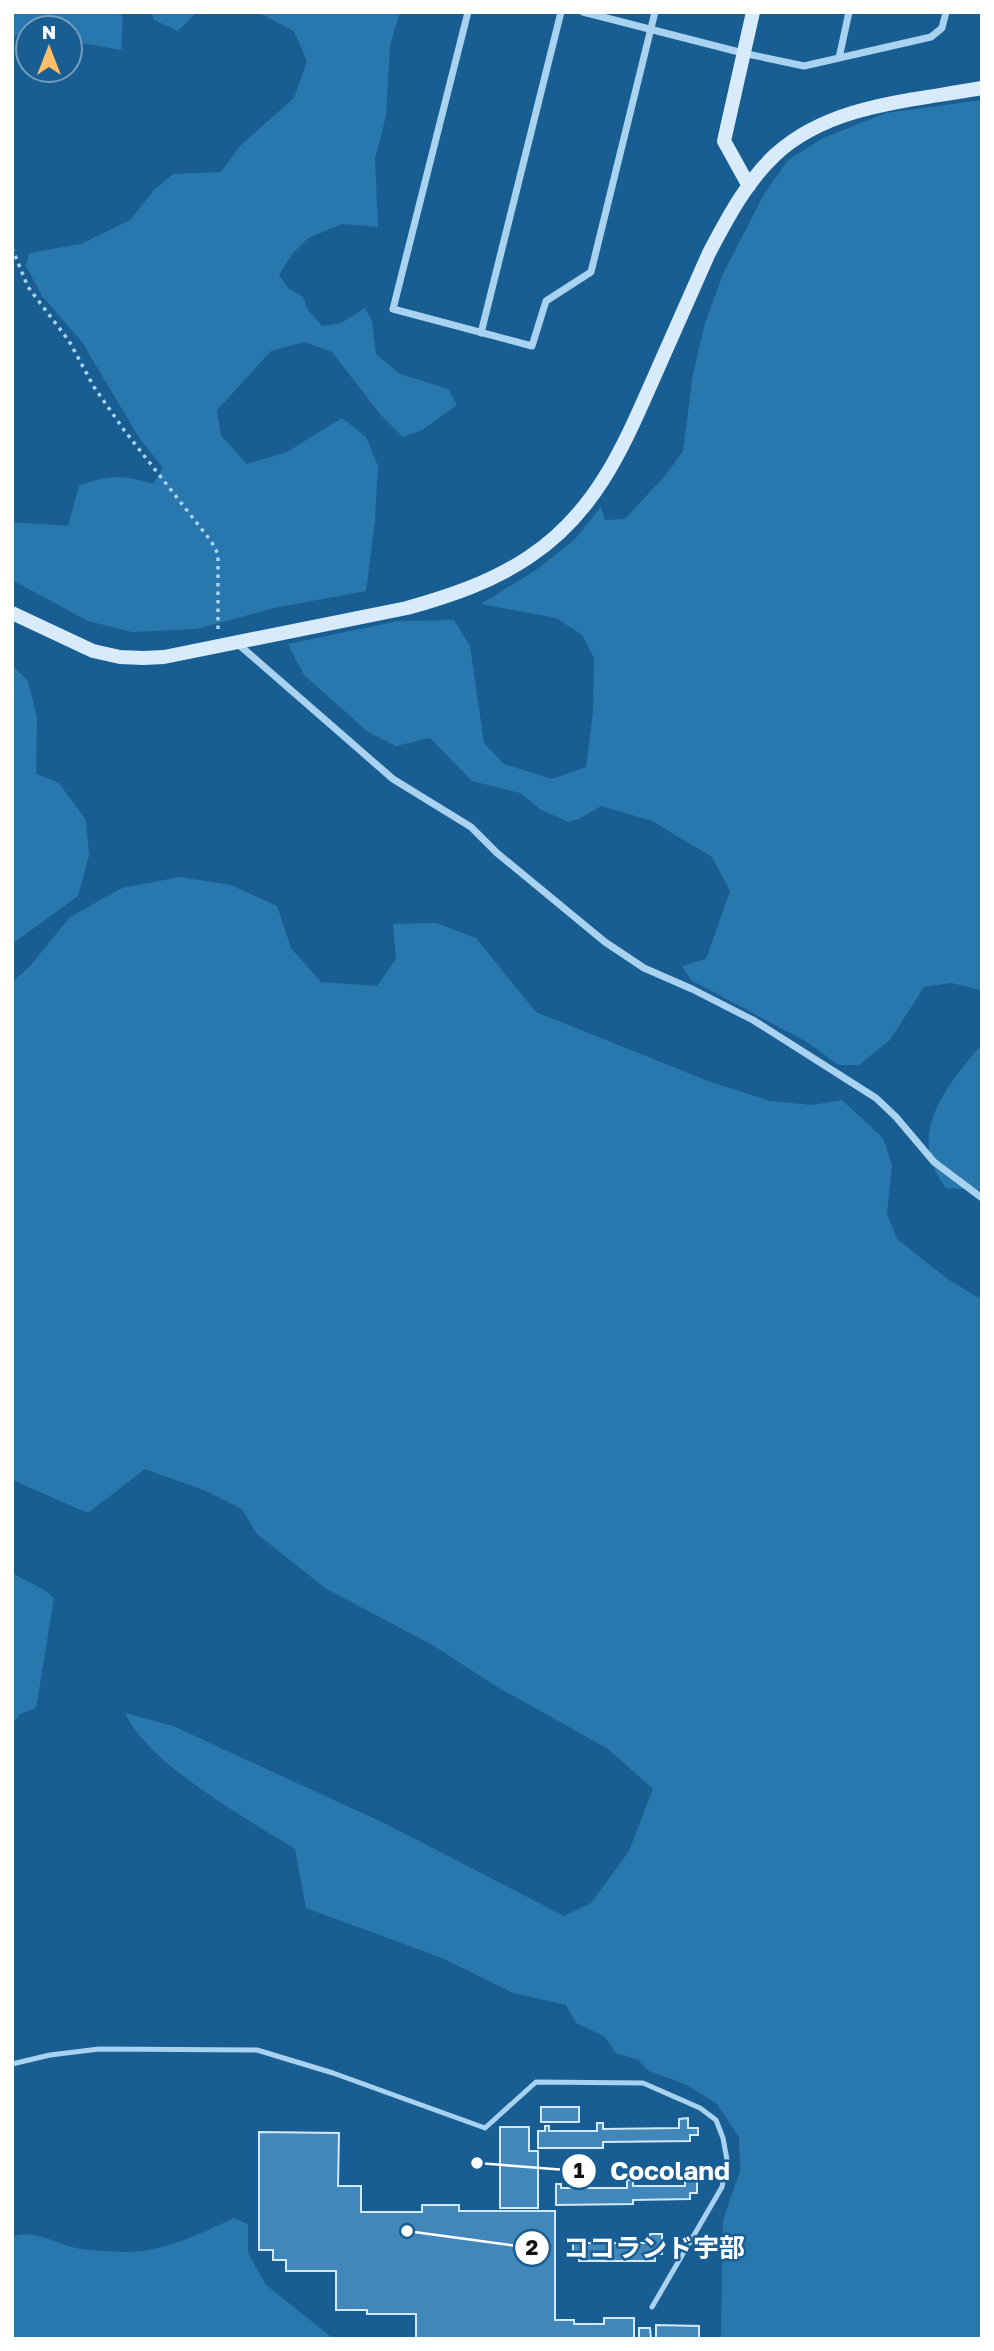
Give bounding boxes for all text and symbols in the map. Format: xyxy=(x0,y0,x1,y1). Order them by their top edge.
north arrow xyxy=(14,14,84,84)
text: N xyxy=(42,20,56,43)
callout: Cocoland xyxy=(561,2147,745,2194)
text: Cocoland xyxy=(610,2155,730,2186)
text: 1 xyxy=(574,2157,585,2183)
callout: ココランド宇部 xyxy=(514,2224,759,2271)
text: ココランド宇部 xyxy=(563,2232,745,2263)
text: 2 xyxy=(526,2234,539,2260)

